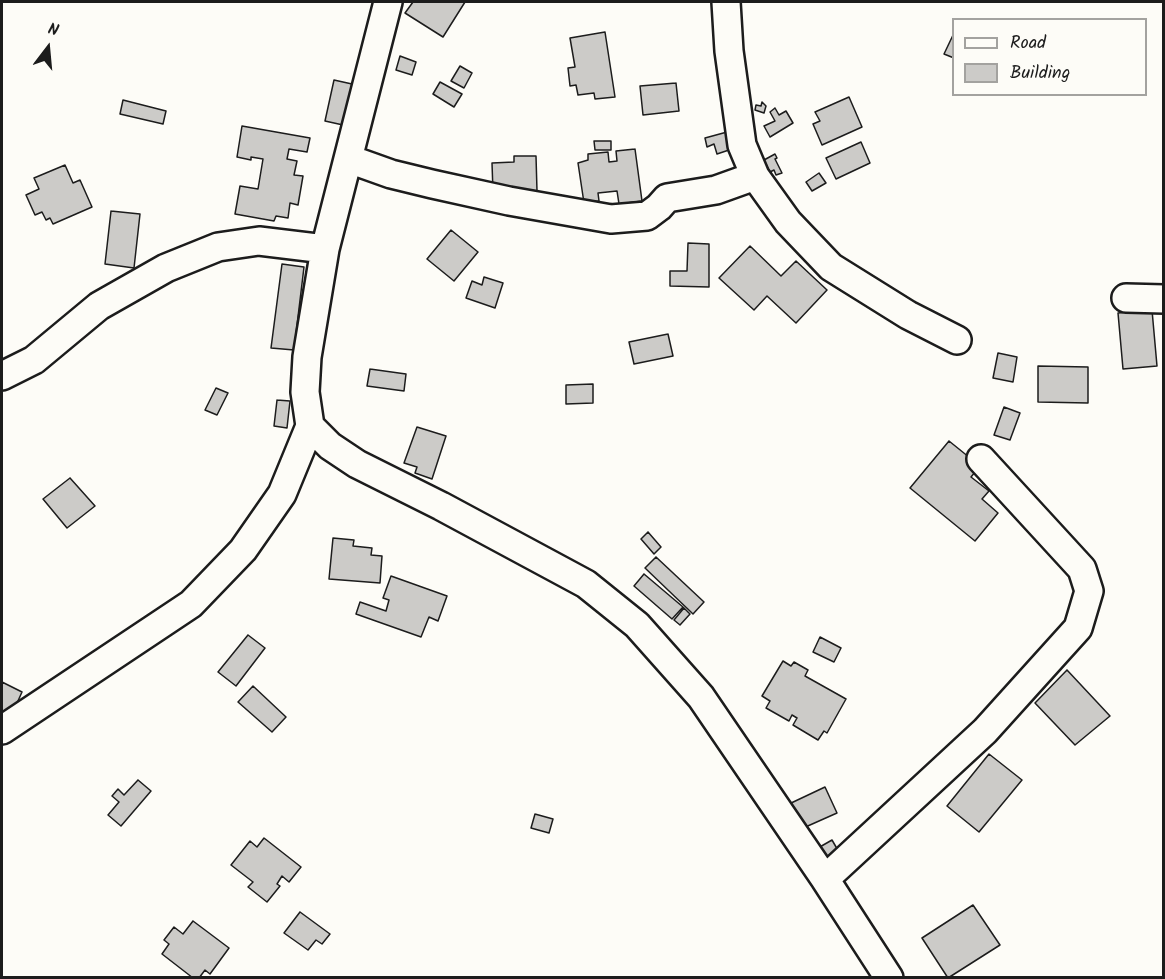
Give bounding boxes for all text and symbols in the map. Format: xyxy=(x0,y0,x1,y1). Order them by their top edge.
text: N xyxy=(45,17,61,44)
north arrow xyxy=(18,18,78,78)
legend xyxy=(952,18,1147,96)
text: Road xyxy=(1010,29,1046,58)
text: Building xyxy=(1010,59,1070,88)

